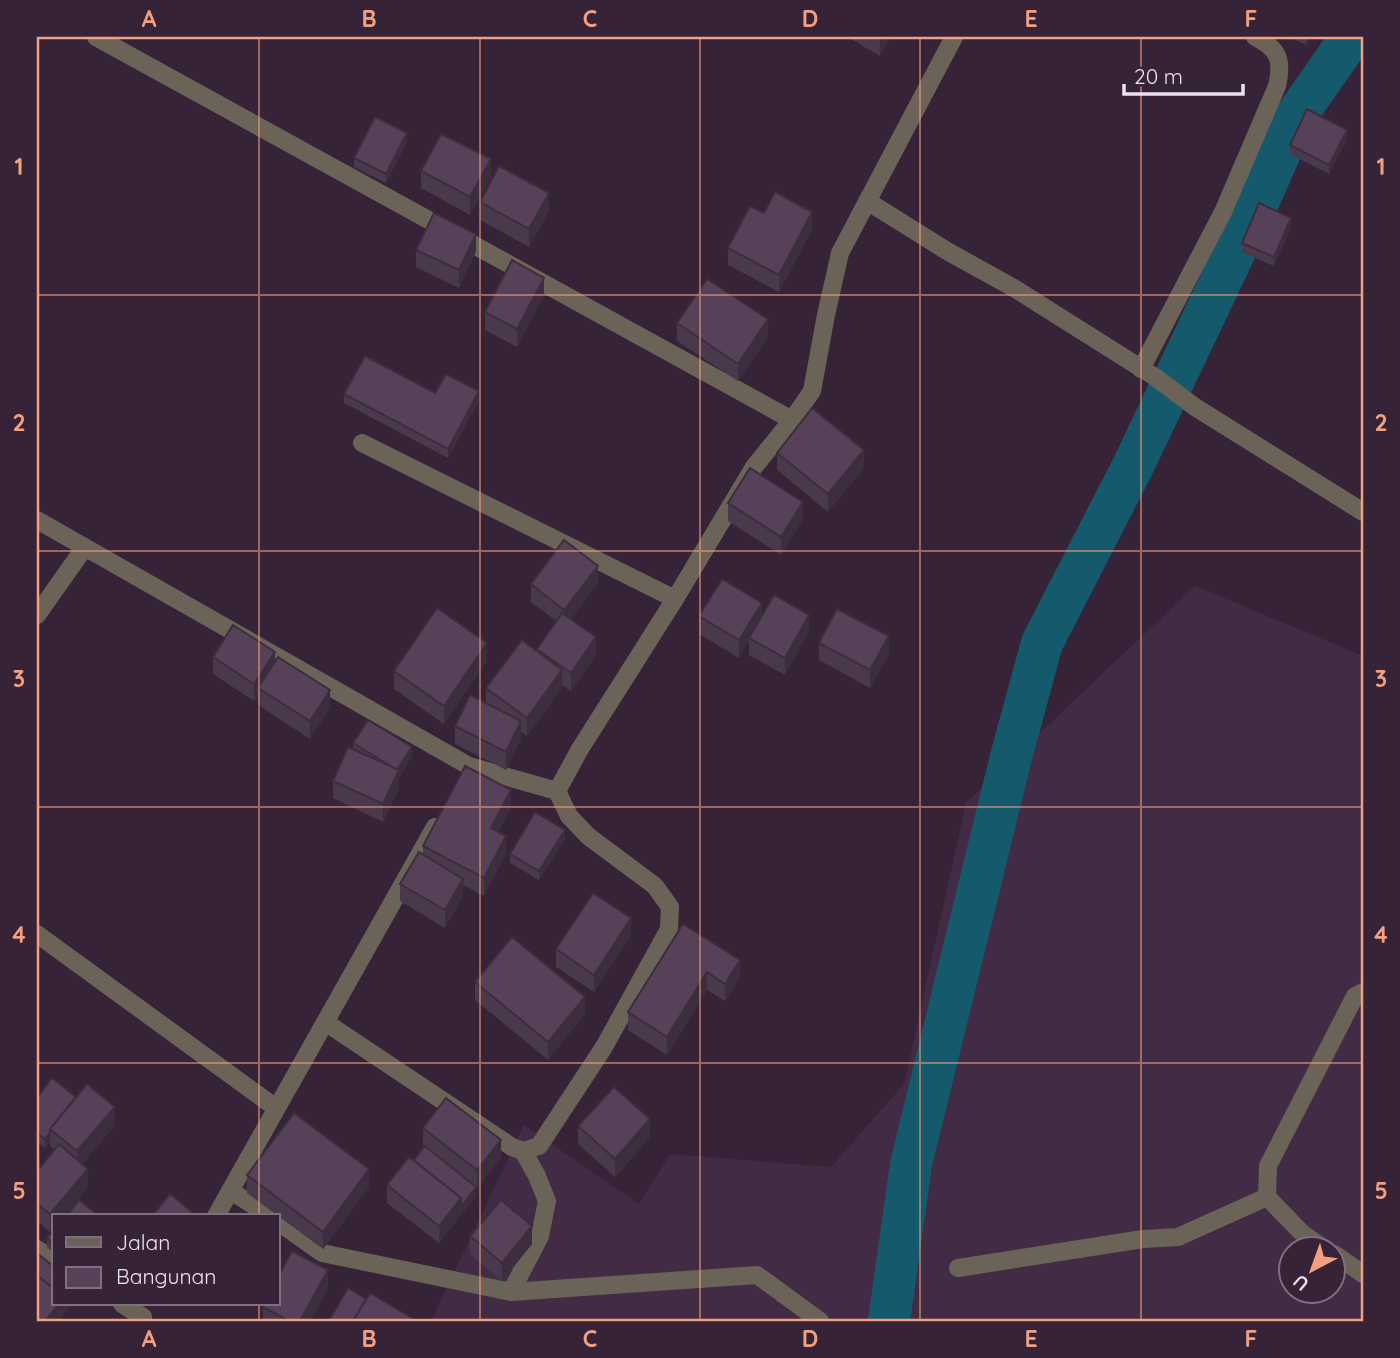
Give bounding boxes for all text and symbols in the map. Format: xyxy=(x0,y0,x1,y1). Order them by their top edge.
text: A xyxy=(142,4,157,33)
text: B xyxy=(361,4,377,33)
text: C xyxy=(583,4,597,33)
text: D xyxy=(802,4,818,33)
text: E xyxy=(1024,4,1038,33)
text: F xyxy=(1245,4,1257,33)
scale bar xyxy=(1124,52,1242,96)
text: 20 m xyxy=(1134,63,1183,89)
text: 1 xyxy=(15,152,23,181)
text: 1 xyxy=(1377,152,1385,181)
text: 2 xyxy=(12,408,26,437)
text: 2 xyxy=(1374,408,1388,437)
text: 3 xyxy=(13,664,25,693)
text: 3 xyxy=(1375,664,1387,693)
text: 4 xyxy=(12,920,26,949)
text: 4 xyxy=(1374,920,1388,949)
text: 5 xyxy=(12,1176,26,1205)
text: 5 xyxy=(1374,1176,1388,1205)
legend xyxy=(52,1214,280,1306)
text: Jalan xyxy=(116,1229,170,1255)
north arrow xyxy=(1278,1236,1348,1306)
text: Bangunan xyxy=(116,1263,216,1289)
text: U xyxy=(1288,1269,1314,1296)
text: A xyxy=(142,1324,157,1353)
text: B xyxy=(361,1324,377,1353)
text: C xyxy=(583,1324,597,1353)
text: D xyxy=(802,1324,818,1353)
text: E xyxy=(1024,1324,1038,1353)
text: F xyxy=(1245,1324,1257,1353)

